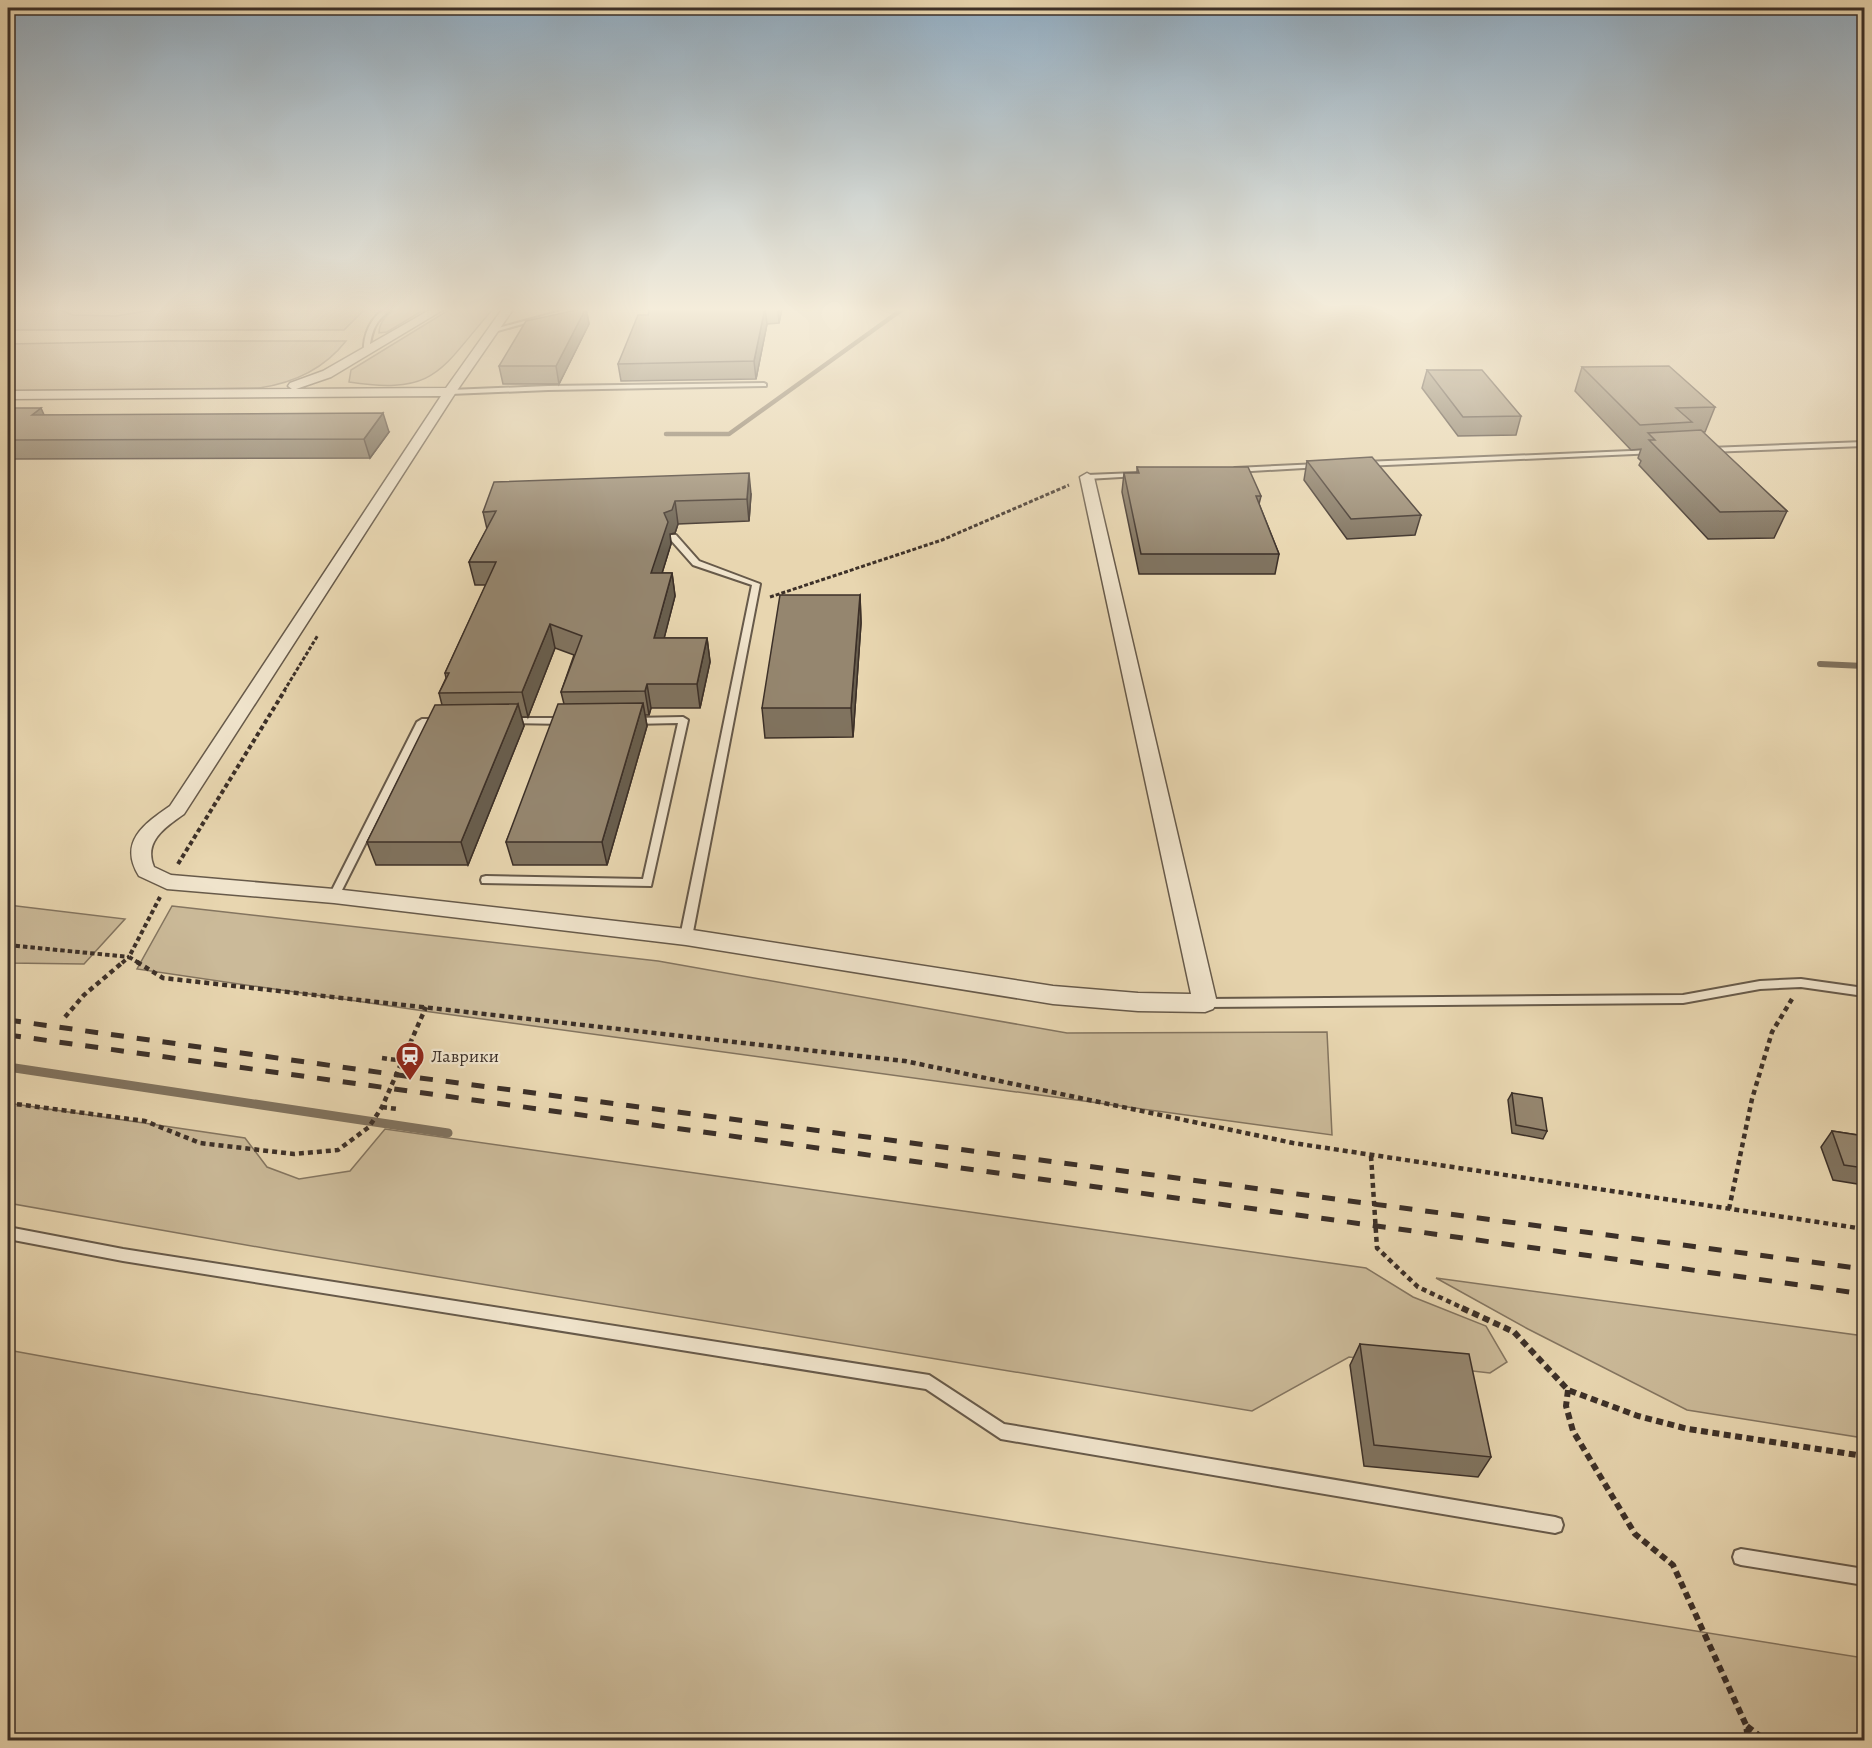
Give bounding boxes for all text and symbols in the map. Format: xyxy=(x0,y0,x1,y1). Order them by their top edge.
station icon: Лаврики xyxy=(394,1040,426,1082)
place label: Лаврики xyxy=(431,1044,499,1068)

